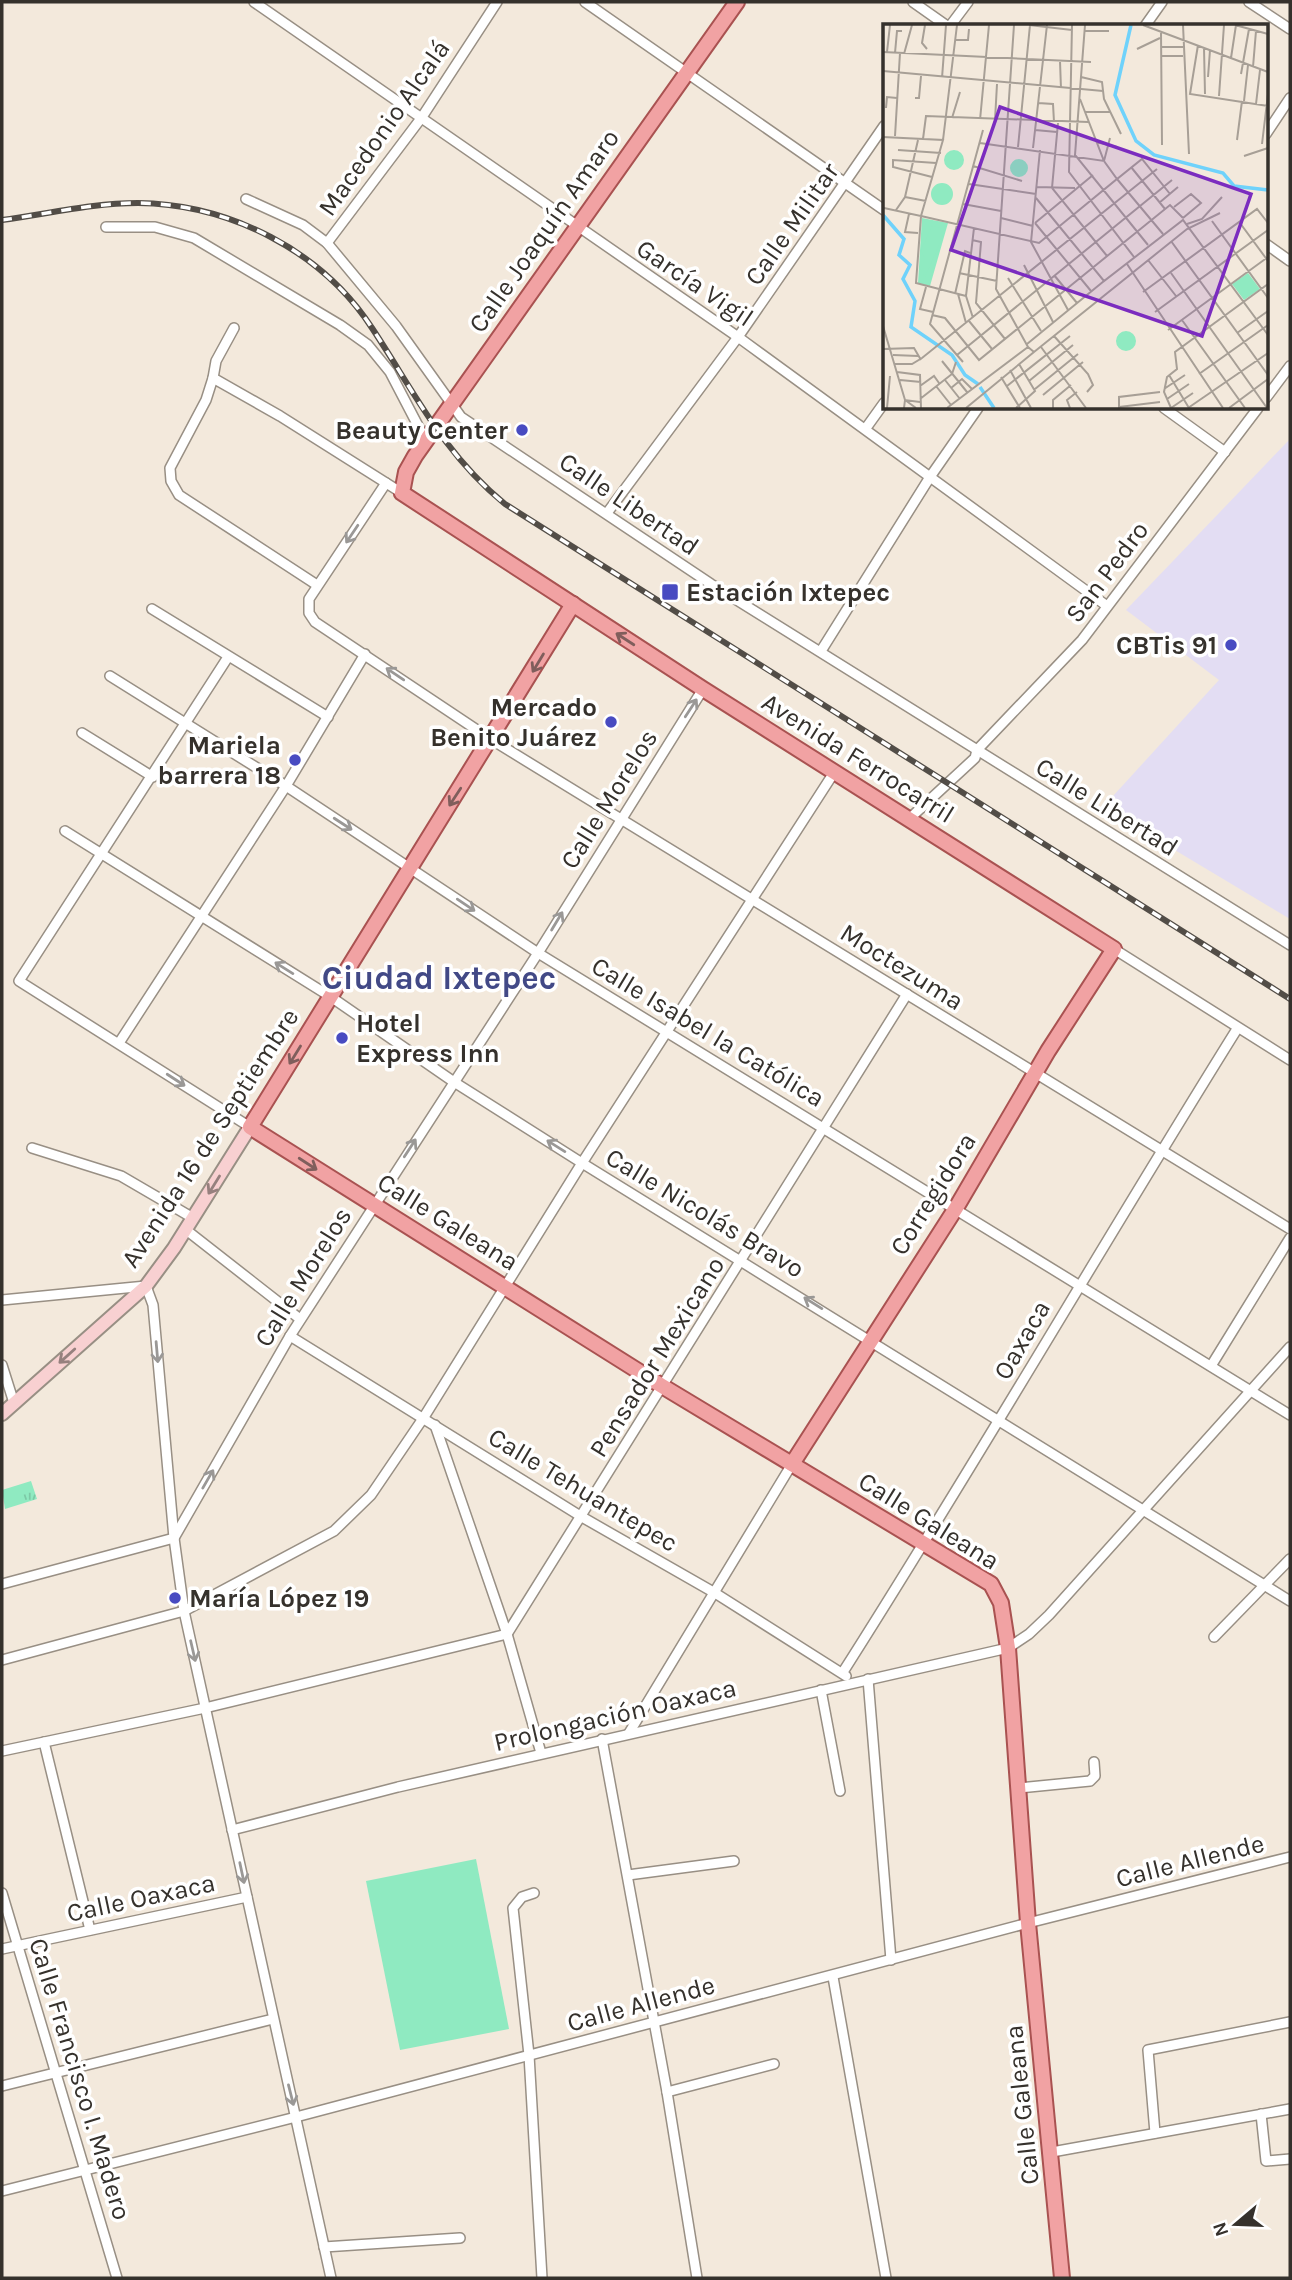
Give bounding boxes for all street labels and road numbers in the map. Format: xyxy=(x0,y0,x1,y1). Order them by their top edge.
street label: Macedonio Alcalá xyxy=(312,34,456,222)
street label: Calle Joaquín Amaro xyxy=(462,123,626,339)
street label: Calle Militar xyxy=(738,156,846,291)
street label: García Vigil xyxy=(631,233,759,333)
street label: Calle Libertad xyxy=(553,446,705,562)
street label: San Pedro xyxy=(1059,515,1155,629)
street label: Avenida Ferrocarril xyxy=(756,686,960,830)
street label: Calle Morelos xyxy=(554,724,664,874)
street label: Calle Libertad xyxy=(1030,751,1184,863)
street label: Moctezuma xyxy=(835,917,969,1017)
street label: Calle Isabel la Católica xyxy=(586,950,830,1114)
street label: Avenida 16 de Septiembre xyxy=(115,1003,305,1273)
street label: Corregidora xyxy=(883,1127,983,1261)
street label: Calle Nicolás Bravo xyxy=(600,1141,810,1285)
street label: Calle Galeana xyxy=(372,1166,524,1278)
street label: Calle Morelos xyxy=(248,1202,358,1352)
street label: Pensador Mexicano xyxy=(583,1251,731,1463)
street label: Oaxaca xyxy=(987,1295,1057,1385)
street label: Calle Tehuantepec xyxy=(483,1421,683,1559)
street label: Calle Galeana xyxy=(853,1465,1005,1577)
street label: Prolongación Oaxaca xyxy=(491,1672,739,1758)
street label: Calle Allende xyxy=(1113,1828,1267,1894)
street label: Calle Oaxaca xyxy=(64,1867,218,1929)
street label: Calle Francisco I. Madero xyxy=(22,1934,138,2224)
street label: Calle Allende xyxy=(564,1969,718,2039)
street label: Calle Galeana xyxy=(998,2024,1046,2186)

